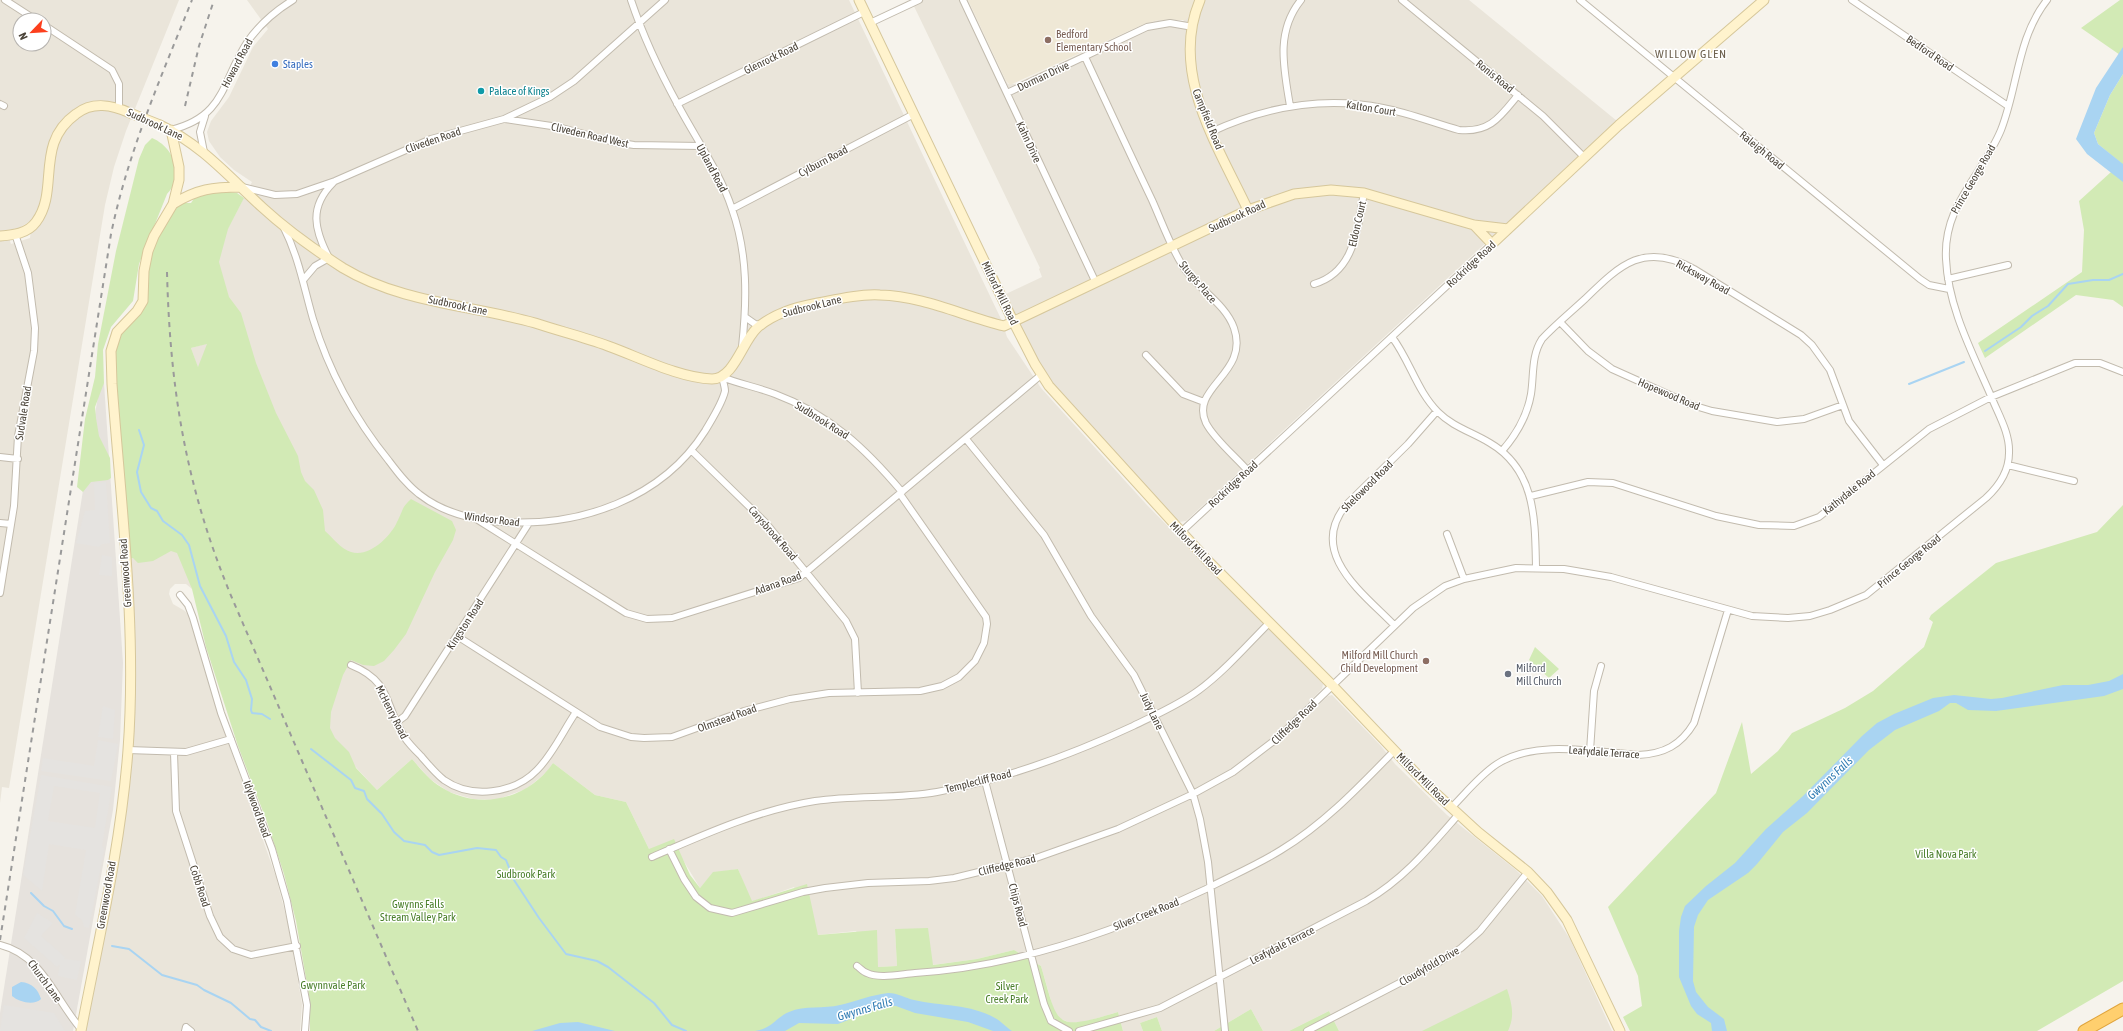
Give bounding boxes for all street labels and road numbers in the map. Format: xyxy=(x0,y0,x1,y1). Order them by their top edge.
street label: Bedford Road xyxy=(1904,33,1956,73)
street label: Howard Road xyxy=(219,36,255,90)
street label: Glenrock Road xyxy=(742,40,800,76)
street label: Ronis Road xyxy=(1474,57,1516,95)
street label: Dorman Drive xyxy=(1015,59,1071,93)
street label: Campfield Road xyxy=(1190,87,1226,151)
street label: Kalton Court xyxy=(1345,98,1397,118)
street label: Sudbrook Lane xyxy=(125,106,185,142)
street label: Cliveden Road West xyxy=(550,120,630,150)
street label: Kahn Drive xyxy=(1014,120,1044,164)
street label: Cliveden Road xyxy=(404,125,462,155)
street label: Raleigh Road xyxy=(1737,128,1787,172)
street label: Upland Road xyxy=(694,142,730,194)
street label: Prince George Road xyxy=(1948,142,1998,216)
street label: Cylburn Road xyxy=(796,143,850,179)
street label: Sudbrook Road xyxy=(1207,198,1267,234)
street label: Eldon Court xyxy=(1346,200,1368,248)
street label: Rockridge Road xyxy=(1444,238,1498,290)
street label: Ricksway Road xyxy=(1674,257,1732,297)
street label: Milford Mill Road xyxy=(979,259,1021,327)
street label: Sturgis Place xyxy=(1177,259,1219,305)
street label: Sudbrook Lane xyxy=(427,293,489,317)
street label: Sudbrook Lane xyxy=(781,293,843,319)
street label: Hopewood Road xyxy=(1636,376,1702,412)
street label: Sudvale Road xyxy=(13,385,33,441)
street label: Sudbrook Road xyxy=(793,399,851,441)
street label: Rockridge Road xyxy=(1206,458,1260,510)
street label: Shelowood Road xyxy=(1339,458,1395,514)
street label: Kathydale Road xyxy=(1820,467,1878,517)
street label: Carysbrook Road xyxy=(746,503,800,563)
street label: Windsor Road xyxy=(464,510,520,528)
street label: Milford Mill Road xyxy=(1168,519,1224,577)
street label: Prince George Road xyxy=(1875,532,1943,590)
street label: Greenwood Road xyxy=(117,538,133,608)
street label: Adana Road xyxy=(753,569,803,597)
street label: Kingston Road xyxy=(444,596,486,652)
street label: McHenry Road xyxy=(373,683,411,741)
street label: Judy Lane xyxy=(1138,690,1166,732)
street label: Cliffedge Road xyxy=(1269,697,1319,747)
street label: Olmstead Road xyxy=(696,702,758,734)
street label: Leafydale Terrace xyxy=(1568,744,1640,760)
street label: Milford Mill Road xyxy=(1394,750,1452,808)
street label: Templecliff Road xyxy=(944,767,1012,795)
street label: Idylwood Road xyxy=(241,779,273,839)
street label: Cliffedge Road xyxy=(977,852,1037,878)
street label: Greenwood Road xyxy=(94,860,118,930)
street label: Cobb Road xyxy=(188,864,212,908)
street label: Chips Road xyxy=(1006,882,1030,928)
street label: Silver Creek Road xyxy=(1111,895,1181,933)
street label: Leafydale Terrace xyxy=(1248,924,1316,966)
street label: Cloudyfold Drive xyxy=(1397,944,1461,988)
street label: Church Lane xyxy=(26,957,64,1005)

